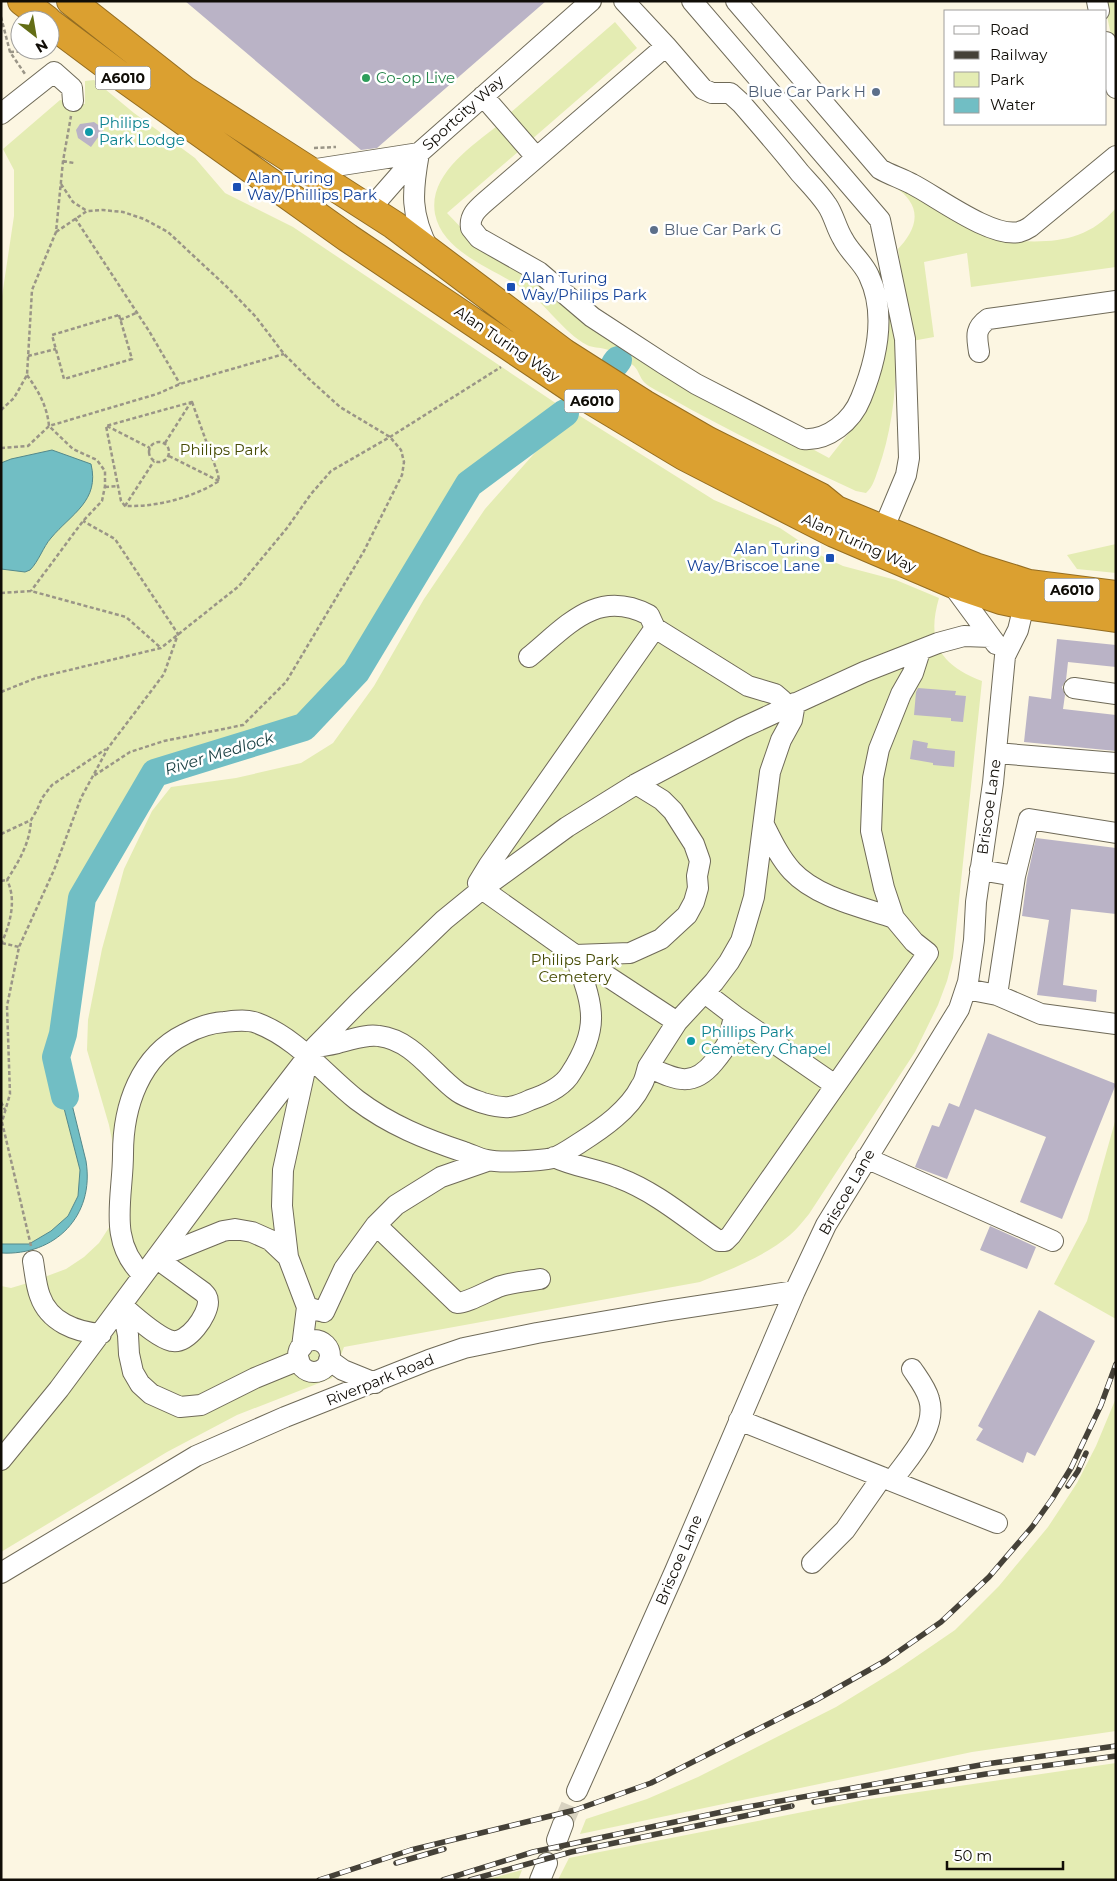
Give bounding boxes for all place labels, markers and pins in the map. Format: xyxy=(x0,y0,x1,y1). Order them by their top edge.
place label: Co-op Live xyxy=(376,68,455,87)
marker: Co-op Live xyxy=(360,72,372,84)
place label: Blue Car Park H xyxy=(748,82,866,101)
marker: Blue Car Park H xyxy=(870,86,882,98)
place label: Philips Park Lodge xyxy=(99,113,185,149)
marker: Philips Park Lodge xyxy=(83,126,95,138)
place label: Alan Turing Way/Phillips Park xyxy=(247,168,377,204)
marker: Alan Turing Way/Phillips Park xyxy=(231,181,243,193)
place label: Blue Car Park G xyxy=(664,220,782,239)
marker: Blue Car Park G xyxy=(648,224,660,236)
place label: Alan Turing Way/Philips Park xyxy=(521,268,647,304)
marker: Alan Turing Way/Philips Park xyxy=(505,281,517,293)
place label: Alan Turing Way/Briscoe Lane xyxy=(687,539,820,575)
marker: Alan Turing Way/Briscoe Lane xyxy=(824,552,836,564)
place label: Phillips Park Cemetery Chapel xyxy=(701,1022,831,1058)
marker: Phillips Park Cemetery Chapel xyxy=(685,1035,697,1047)

